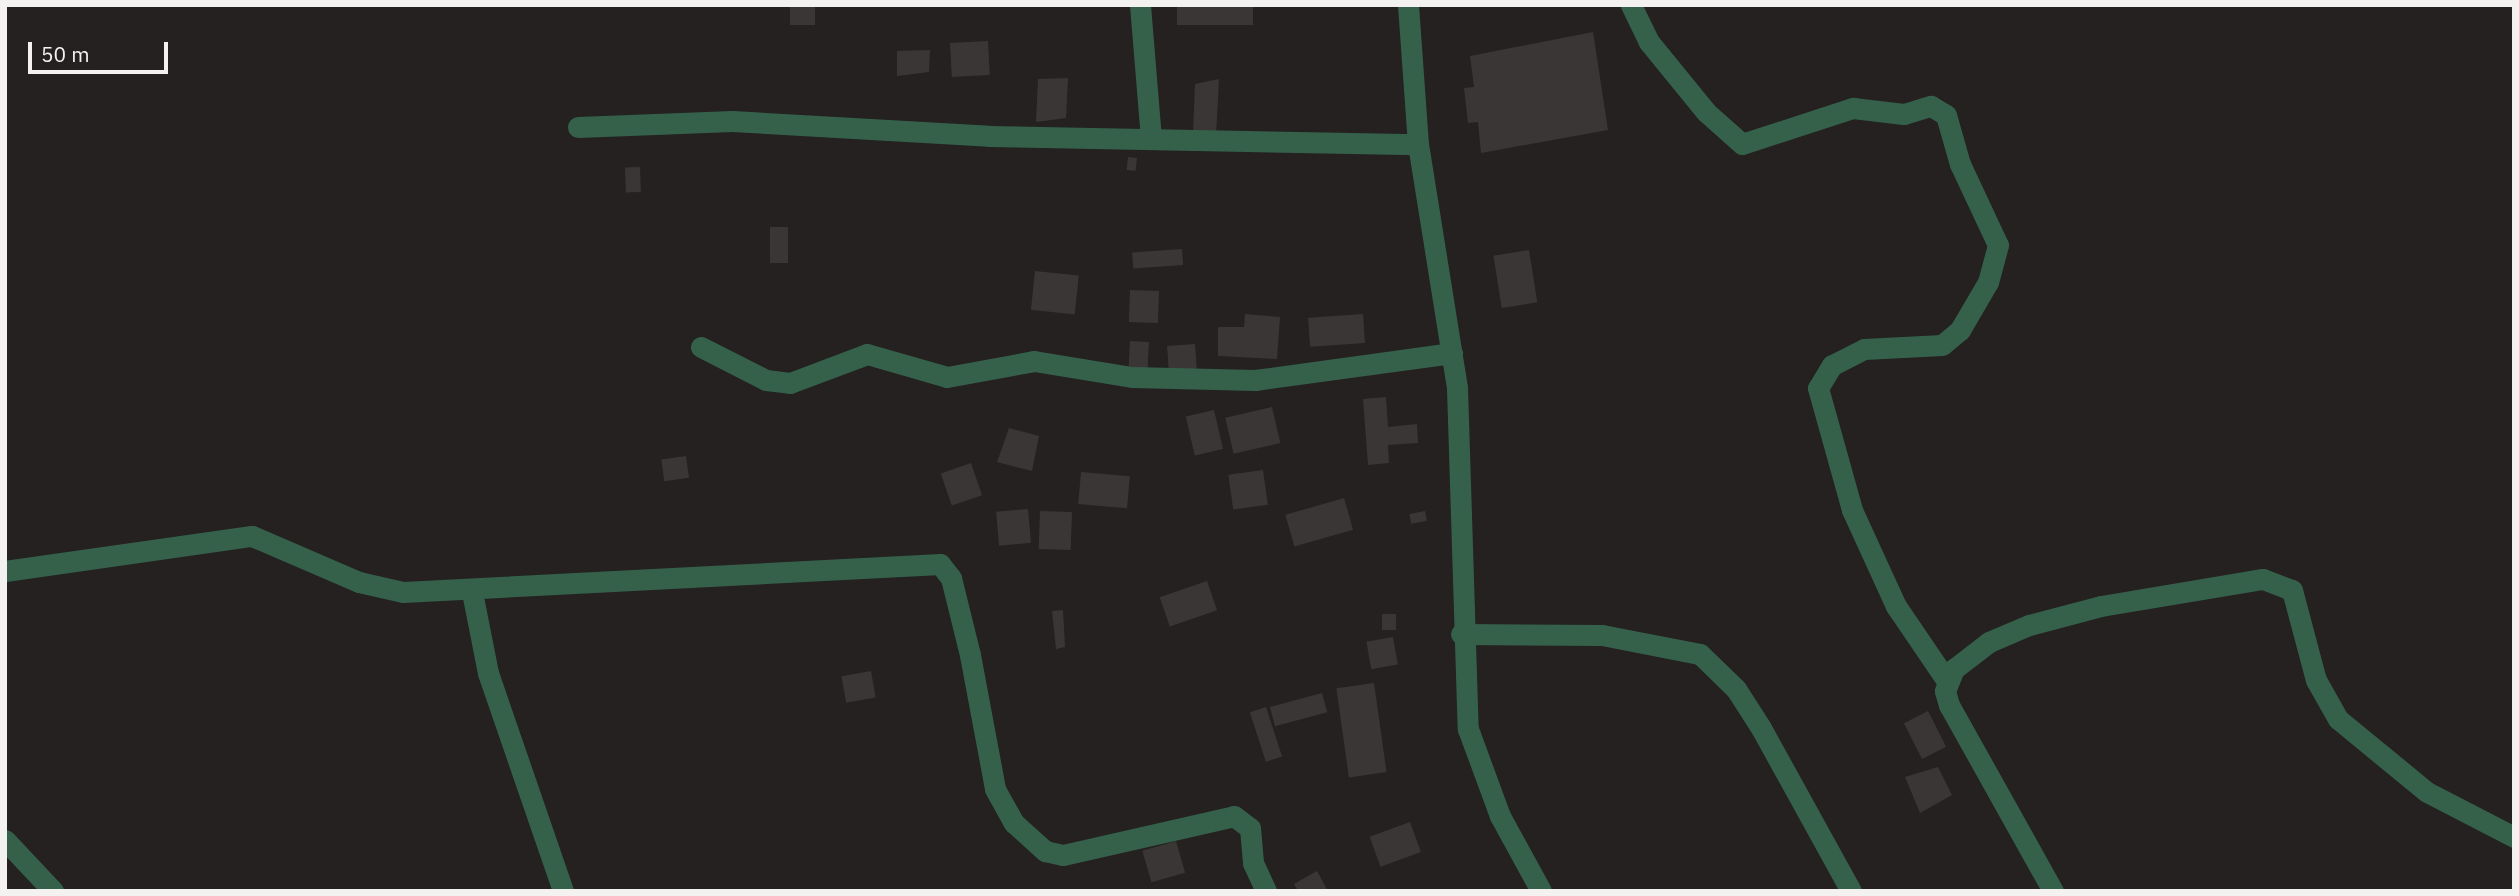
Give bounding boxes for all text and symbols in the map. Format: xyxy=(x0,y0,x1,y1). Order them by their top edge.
scale bar xyxy=(32,28,172,72)
text: 50 m xyxy=(41,40,90,68)

